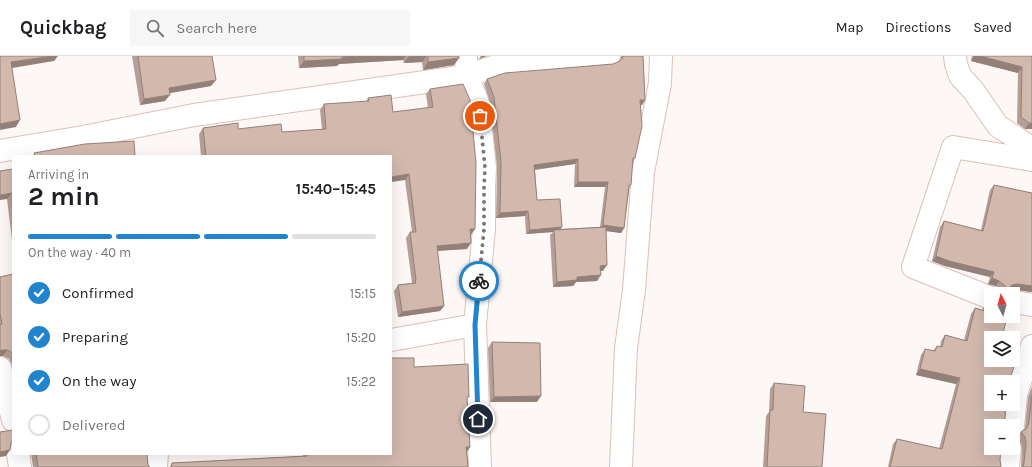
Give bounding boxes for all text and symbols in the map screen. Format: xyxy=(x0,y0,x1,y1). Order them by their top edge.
search box xyxy=(130,10,410,46)
text: Quickbag xyxy=(20,17,106,39)
icon: search xyxy=(144,17,166,39)
text: Search here xyxy=(176,19,257,37)
text: Map xyxy=(836,19,864,36)
text: Directions xyxy=(886,19,951,36)
text: Saved xyxy=(973,19,1012,36)
pin xyxy=(463,99,497,133)
icon: bag xyxy=(469,105,491,127)
text: Arriving in xyxy=(28,167,89,182)
text: 15:40–15:45 xyxy=(296,180,376,198)
text: 2 min xyxy=(28,181,100,212)
text: On the way · 40 m xyxy=(28,245,131,260)
courier xyxy=(459,261,499,301)
icon: bike xyxy=(468,270,490,292)
icon: check xyxy=(28,282,50,304)
text: Confirmed xyxy=(62,284,134,302)
text: 15:15 xyxy=(350,286,376,301)
north arrow xyxy=(984,287,1020,323)
map controls xyxy=(984,287,1020,455)
icon: check xyxy=(28,326,50,348)
text: Preparing xyxy=(62,328,128,346)
text: 15:20 xyxy=(346,330,376,345)
button: layers xyxy=(984,331,1020,367)
icon: check xyxy=(28,370,50,392)
text: On the way xyxy=(62,372,136,390)
text: 15:22 xyxy=(346,374,376,389)
button: + xyxy=(984,375,1020,411)
pin xyxy=(461,402,495,436)
icon: home xyxy=(467,408,489,430)
text: Delivered xyxy=(62,416,126,434)
button: − xyxy=(984,419,1020,455)

